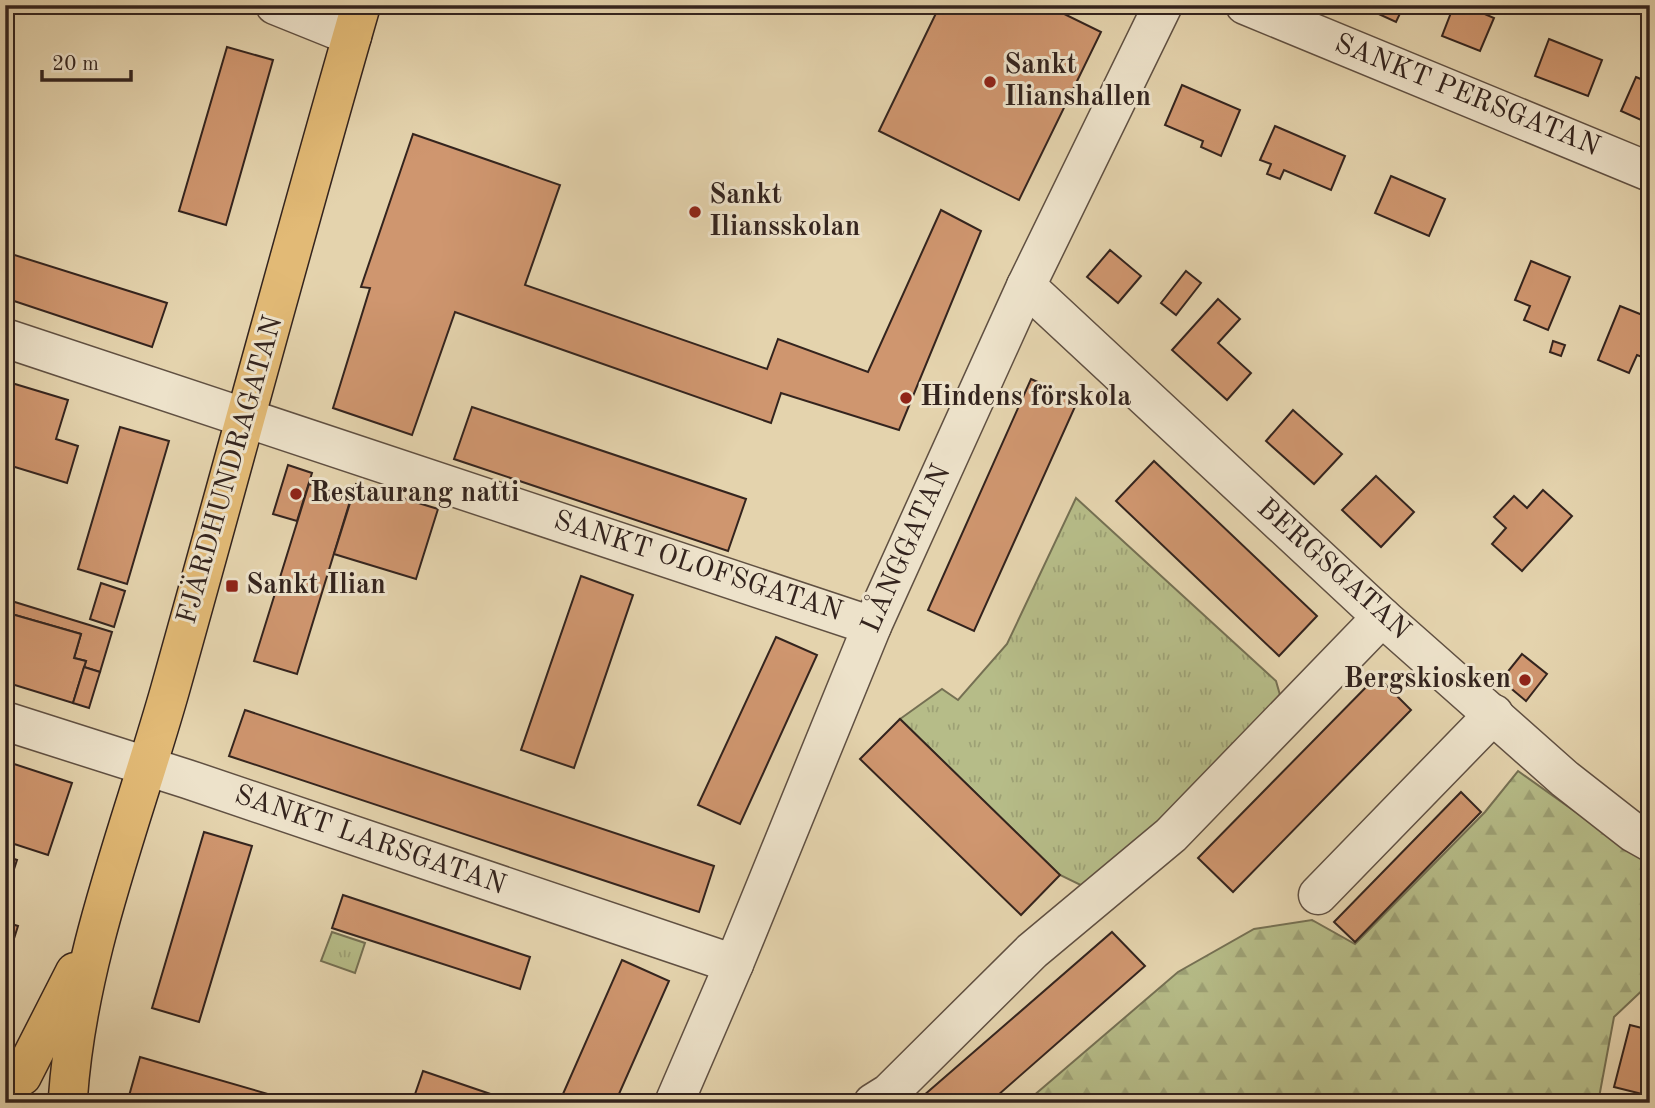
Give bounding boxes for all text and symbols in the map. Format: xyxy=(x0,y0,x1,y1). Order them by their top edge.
street label: SANKT PERSGATAN xyxy=(1330,30,1604,162)
scale bar xyxy=(42,38,131,82)
place label: Sankt Ilianshallen xyxy=(1004,52,1151,112)
text: 20 m xyxy=(52,54,99,75)
marker: Sankt Ilianshallen xyxy=(982,74,998,90)
place label: Sankt Iliansskolan xyxy=(709,182,860,242)
marker: Sankt Iliansskolan xyxy=(687,204,703,220)
street label: FJÄRDHUNDRAGATAN xyxy=(170,312,288,627)
place label: Hindens förskola xyxy=(920,384,1131,412)
marker: Hindens förskola xyxy=(898,390,914,406)
street label: LÅNGGATAN xyxy=(853,459,957,637)
place label: Restaurang natti xyxy=(310,480,519,508)
marker: Restaurang natti xyxy=(288,486,304,502)
street label: BERGSGATAN xyxy=(1251,494,1415,646)
street label: SANKT OLOFSGATAN xyxy=(550,507,846,627)
place label: Sankt Ilian xyxy=(246,572,386,600)
marker: Sankt Ilian xyxy=(224,578,240,594)
place label: Bergskiosken xyxy=(1344,666,1511,694)
marker: Bergskiosken xyxy=(1517,672,1533,688)
street label: SANKT LARSGATAN xyxy=(231,781,509,901)

